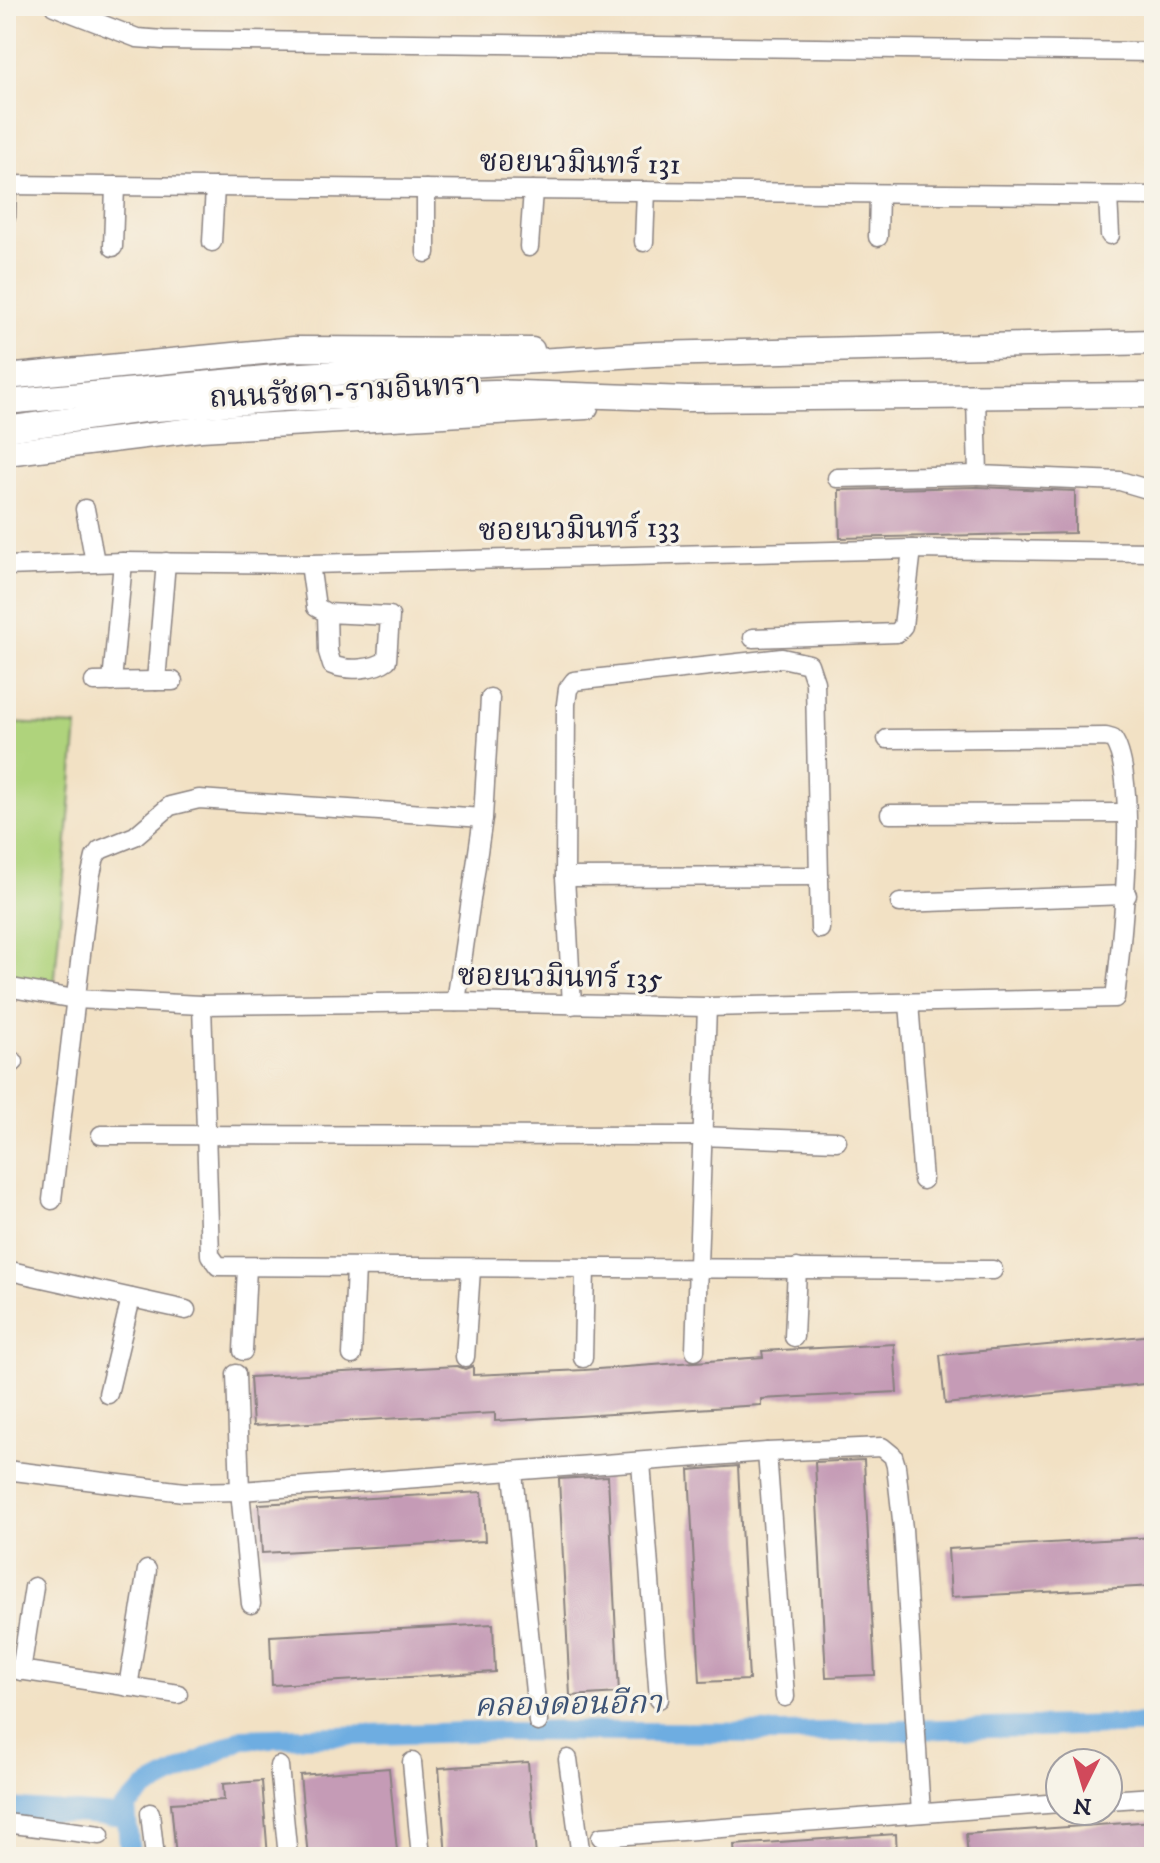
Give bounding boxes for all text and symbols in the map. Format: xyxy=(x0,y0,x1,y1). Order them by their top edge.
street label: ซอยนวมินทร์ 131 xyxy=(479,143,681,184)
street label: ถนนรัชดา-รามอินทรา xyxy=(208,366,482,417)
street label: ซอยนวมินทร์ 133 xyxy=(478,509,680,550)
street label: ซอยนวมินทร์ 135 xyxy=(457,957,663,998)
water label: คลองดอนอีกา xyxy=(474,1683,664,1727)
north arrow xyxy=(1044,1747,1124,1827)
text: N xyxy=(1072,1791,1093,1820)

